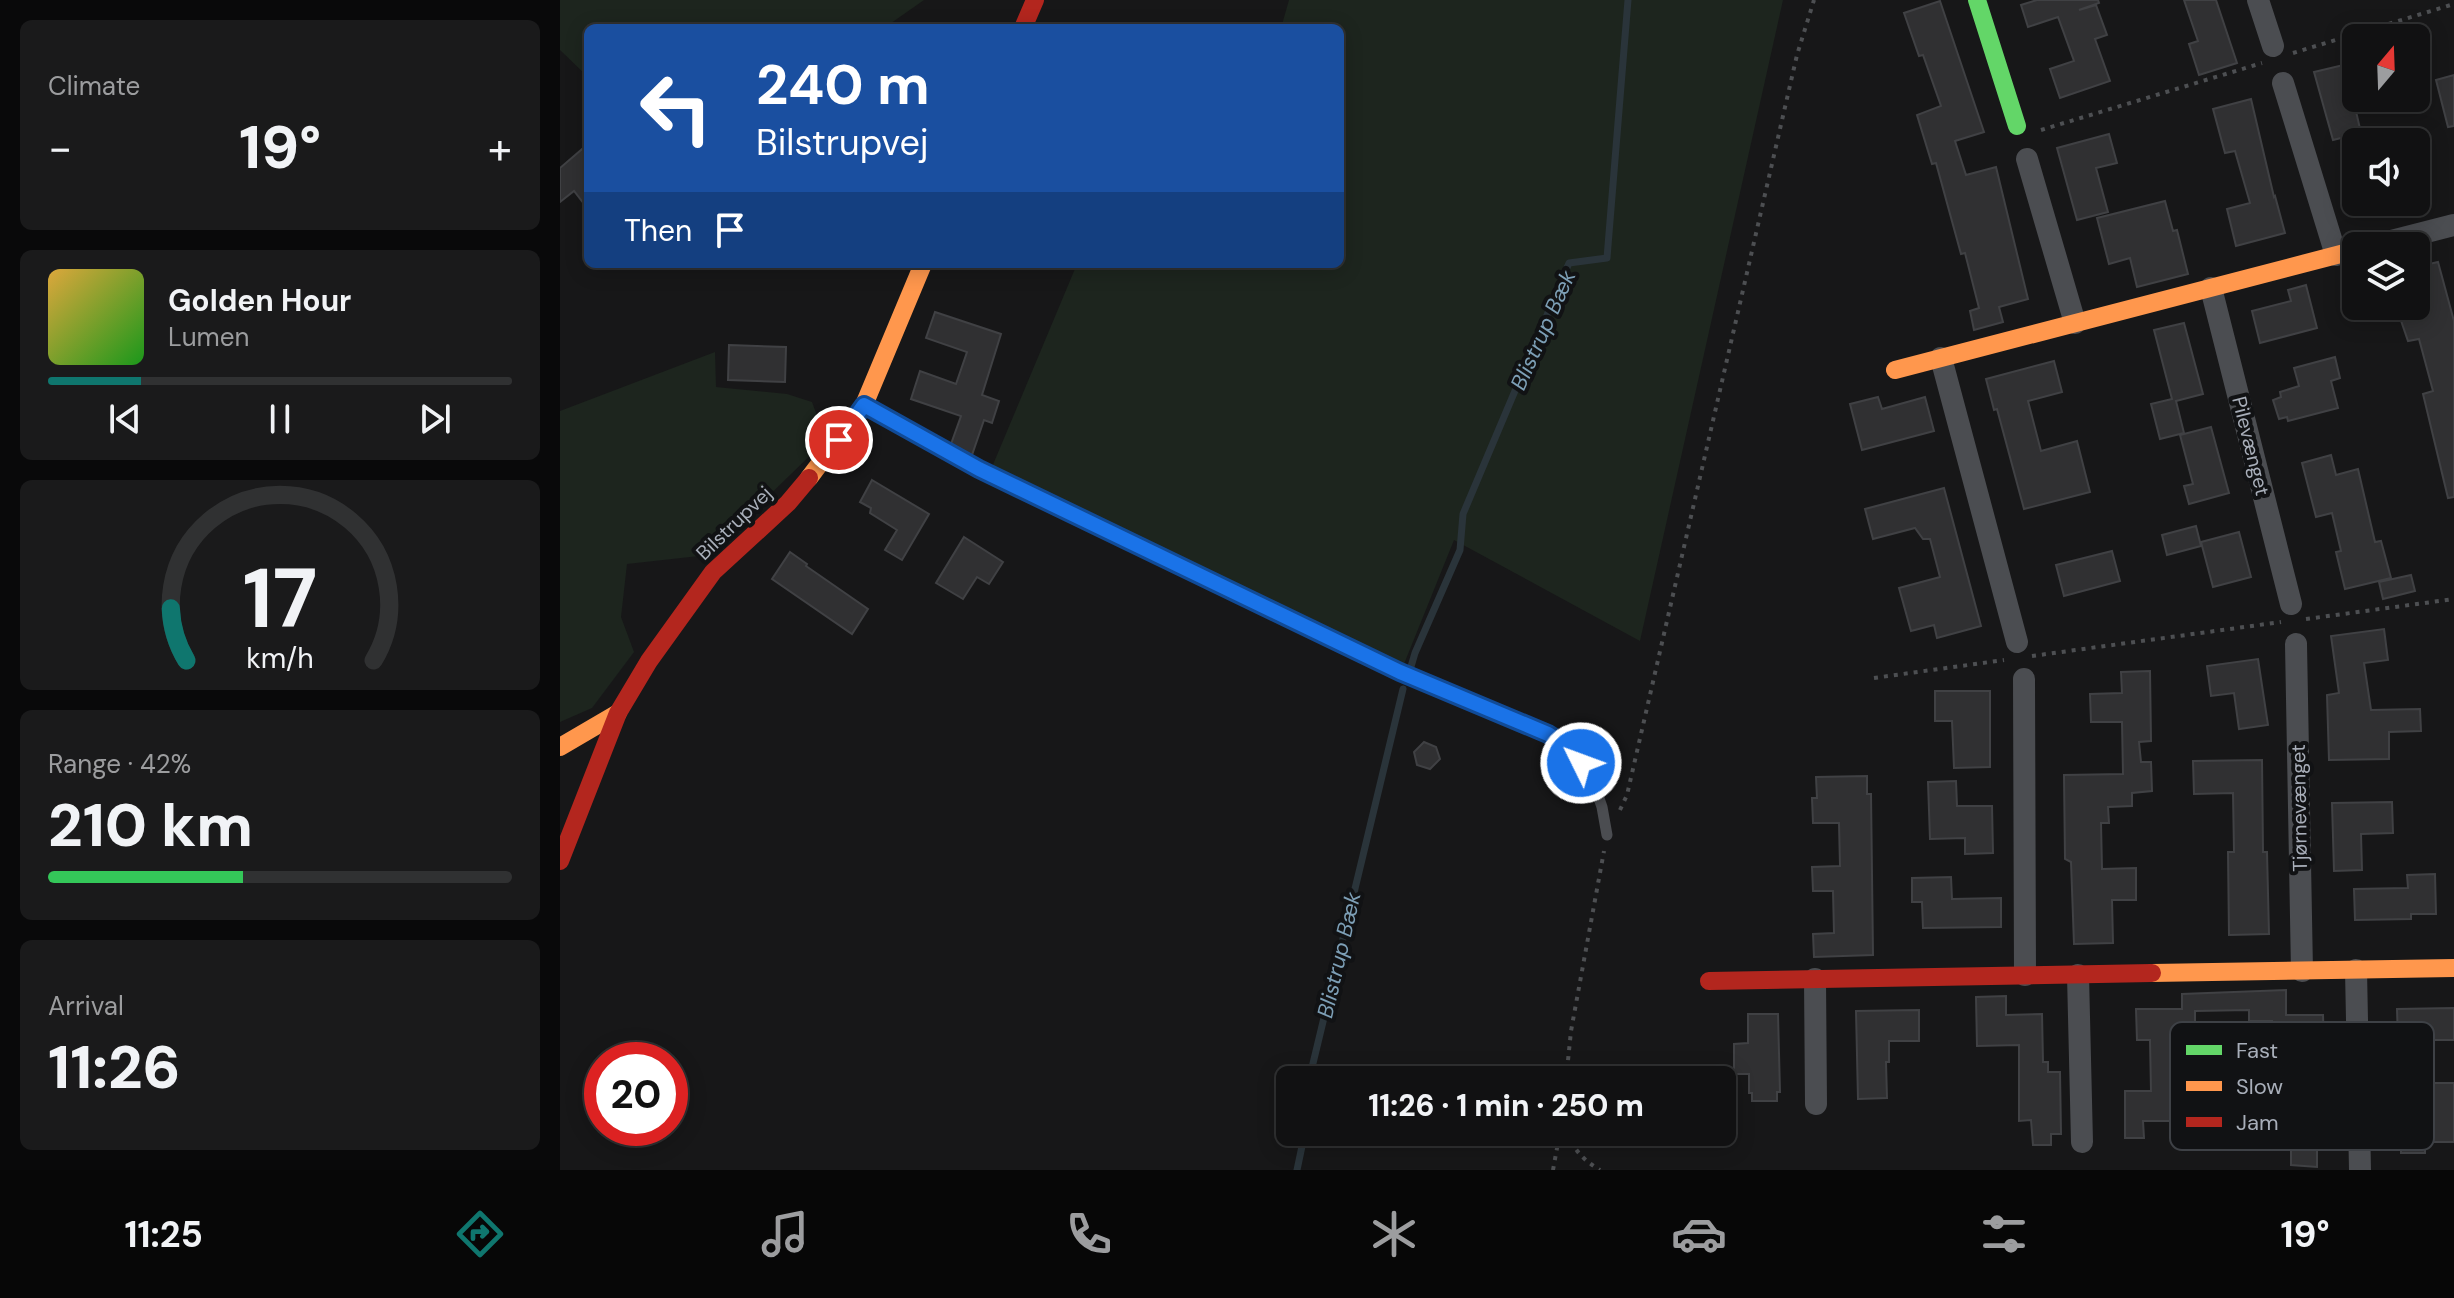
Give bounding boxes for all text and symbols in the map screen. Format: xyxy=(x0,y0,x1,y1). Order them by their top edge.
north arrow xyxy=(2342,24,2430,112)
map controls xyxy=(2342,24,2430,320)
text: 240 m xyxy=(756,48,930,121)
icon: left xyxy=(624,56,728,160)
text: Climate xyxy=(48,69,140,103)
text: 19° xyxy=(239,108,321,187)
text: − xyxy=(48,119,72,177)
text: + xyxy=(488,119,512,177)
text: Bilstrupvej xyxy=(756,119,929,166)
button: sound xyxy=(2342,128,2430,216)
icon: arrive xyxy=(708,208,752,252)
text: Then xyxy=(624,211,692,250)
button: layers xyxy=(2342,232,2430,320)
water label: Blistrup Bæk xyxy=(1504,265,1583,395)
text: Golden Hour xyxy=(168,281,351,320)
text: Lumen xyxy=(168,320,249,354)
street label: Pilevænget xyxy=(2226,394,2276,498)
icon: previous xyxy=(103,397,147,441)
icon: pause xyxy=(258,397,302,441)
icon: next xyxy=(413,397,457,441)
pin xyxy=(805,406,873,474)
icon: arrive xyxy=(817,418,861,462)
street label: Bilstrupvej xyxy=(690,480,778,566)
text: 17 xyxy=(243,544,317,653)
text: km/h xyxy=(246,640,314,677)
position arrow xyxy=(1539,721,1623,805)
street label: Tjørnevænget xyxy=(2285,744,2313,872)
text: Range · 42% xyxy=(48,747,191,781)
text: 210 km xyxy=(48,786,253,865)
water label: Blistrup Bæk xyxy=(1310,888,1368,1021)
text: Arrival xyxy=(48,989,124,1023)
legend xyxy=(2170,1022,2434,1150)
text: 11:26 xyxy=(48,1028,181,1107)
text: Fast xyxy=(2236,1036,2278,1065)
speed limit sign: 20 xyxy=(584,1042,688,1146)
text: Slow xyxy=(2236,1072,2283,1101)
text: 11:26 · 1 min · 250 m xyxy=(1368,1086,1644,1125)
text: Jam xyxy=(2236,1108,2279,1137)
icon: directions xyxy=(452,1206,508,1262)
icon: music xyxy=(757,1206,813,1262)
icon: phone xyxy=(1061,1206,1117,1262)
icon: climate xyxy=(1366,1206,1422,1262)
icon: car xyxy=(1671,1206,1727,1262)
icon: filters xyxy=(1976,1206,2032,1262)
text: 11:25 xyxy=(124,1211,203,1258)
text: 19° xyxy=(2281,1211,2330,1258)

